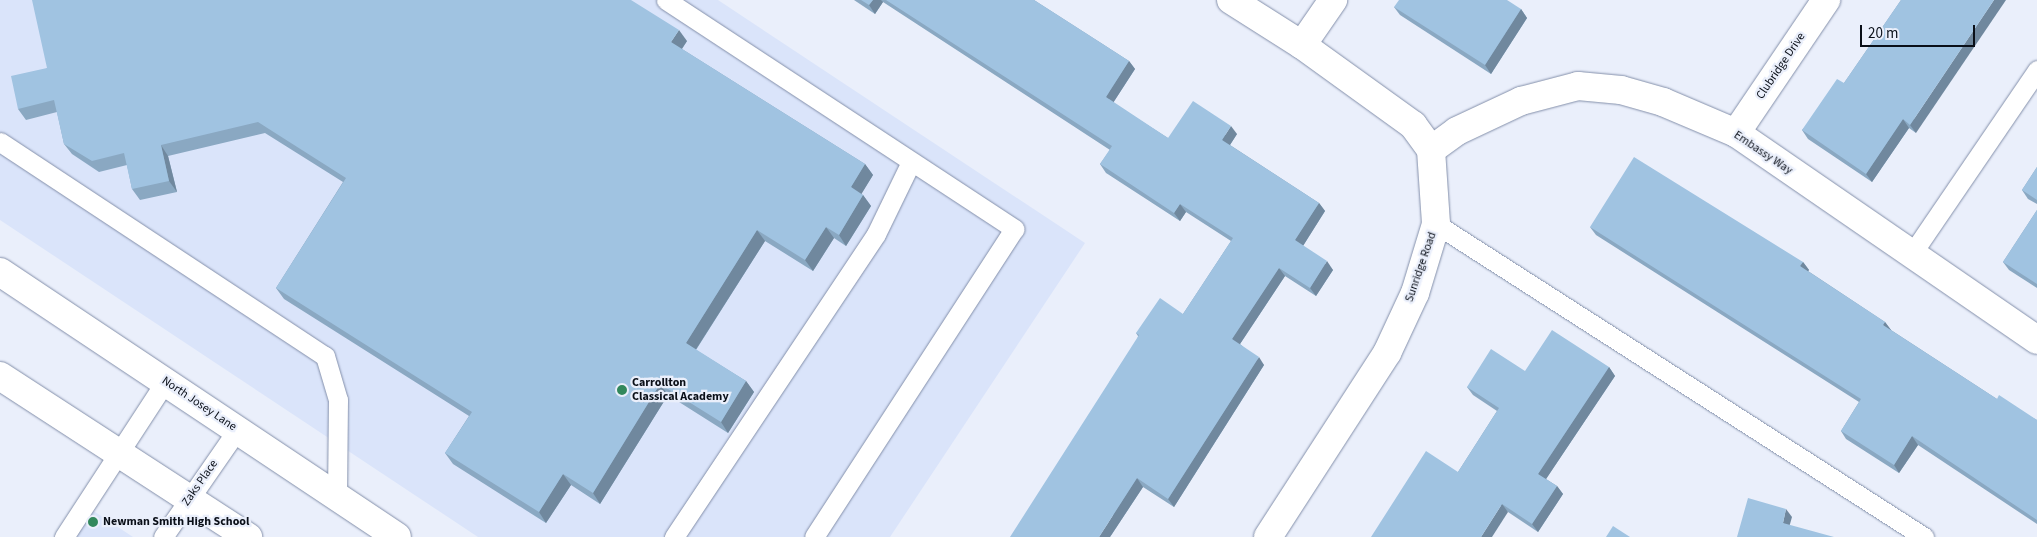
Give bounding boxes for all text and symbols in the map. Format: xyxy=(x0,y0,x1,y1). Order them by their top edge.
scale bar xyxy=(1862,15,1977,47)
text: 20 m xyxy=(1868,23,1898,44)
street label: Clubridge Drive xyxy=(1753,30,1809,102)
street label: Embassy Way xyxy=(1731,128,1795,178)
street label: Sunridge Road xyxy=(1402,230,1440,304)
street label: North Josey Lane xyxy=(159,374,239,434)
place label: Carrollton Classical Academy xyxy=(632,376,729,404)
marker: Carrollton Classical Academy xyxy=(616,384,628,396)
street label: Zaks Place xyxy=(179,457,221,509)
place label: Newman Smith High School xyxy=(103,515,249,529)
marker: Newman Smith High School xyxy=(87,516,99,528)

